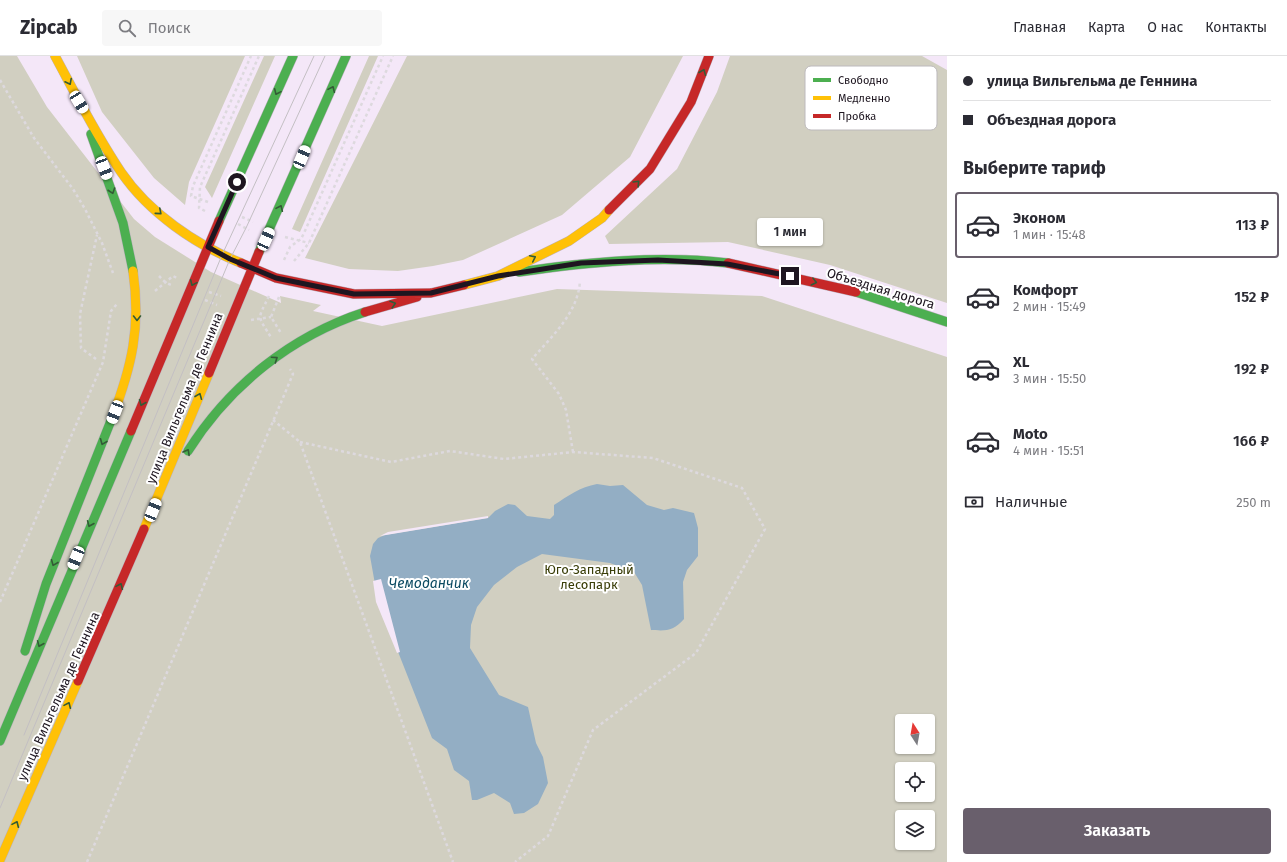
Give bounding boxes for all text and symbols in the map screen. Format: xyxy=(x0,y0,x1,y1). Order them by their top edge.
search box xyxy=(102,10,382,46)
text: Zipcab xyxy=(20,16,78,39)
icon: search xyxy=(116,17,138,39)
text: Поиск xyxy=(148,19,191,37)
text: Главная xyxy=(1013,19,1066,36)
text: Карта xyxy=(1088,19,1125,36)
text: О нас xyxy=(1147,19,1183,36)
text: Контакты xyxy=(1205,19,1267,36)
legend xyxy=(805,66,937,130)
one-way arrow xyxy=(699,69,707,76)
text: улица Вильгельма де Геннина xyxy=(987,72,1198,90)
text: Свободно xyxy=(838,74,888,87)
one-way arrow xyxy=(64,78,72,85)
one-way arrow xyxy=(327,85,335,93)
one-way arrow xyxy=(274,87,282,95)
car xyxy=(68,89,90,115)
text: Медленно xyxy=(838,92,890,105)
text: Пробка xyxy=(838,110,876,123)
text: Объездная дорога xyxy=(987,111,1116,129)
car xyxy=(292,144,312,170)
car xyxy=(94,155,114,181)
text: Выберите тариф xyxy=(963,157,1106,179)
route start xyxy=(228,173,246,191)
one-way arrow xyxy=(632,180,640,187)
one-way arrow xyxy=(108,187,116,194)
one-way arrow xyxy=(275,204,283,212)
one-way arrow xyxy=(154,207,161,214)
icon: car xyxy=(965,207,1001,243)
text: Эконом xyxy=(1013,209,1066,227)
text: 113 ₽ xyxy=(1235,216,1269,234)
callout: 1 мин xyxy=(757,218,823,246)
text: 1 мин xyxy=(773,224,807,239)
car xyxy=(256,226,276,252)
text: 1 мин · 15:48 xyxy=(1013,227,1086,242)
one-way arrow xyxy=(528,256,536,263)
street label: Объездная дорога xyxy=(825,265,937,312)
route end xyxy=(781,267,799,285)
one-way arrow xyxy=(811,277,817,285)
icon: car xyxy=(965,279,1001,315)
one-way arrow xyxy=(189,280,197,287)
text: Комфорт xyxy=(1013,281,1078,299)
text: 152 ₽ xyxy=(1234,288,1269,306)
text: 2 мин · 15:49 xyxy=(1013,299,1086,314)
one-way arrow xyxy=(389,300,396,309)
street label: улица Вильгельма де Геннина xyxy=(143,310,226,486)
one-way arrow xyxy=(133,315,141,321)
icon: car xyxy=(965,351,1001,387)
text: XL xyxy=(1013,353,1029,371)
one-way arrow xyxy=(271,357,278,364)
text: 192 ₽ xyxy=(1234,360,1269,378)
text: 3 мин · 15:50 xyxy=(1013,371,1086,386)
one-way arrow xyxy=(195,392,203,399)
car xyxy=(105,399,125,425)
one-way arrow xyxy=(138,399,146,406)
icon: car xyxy=(965,423,1001,459)
text: Moto xyxy=(1013,425,1048,443)
text: 166 ₽ xyxy=(1233,432,1269,450)
one-way arrow xyxy=(100,438,108,446)
text: 4 мин · 15:51 xyxy=(1013,443,1084,458)
one-way arrow xyxy=(183,449,190,456)
icon: cash xyxy=(963,491,985,513)
text: Наличные xyxy=(995,493,1067,511)
text: 250 m xyxy=(1236,495,1271,510)
car xyxy=(143,497,163,523)
one-way arrow xyxy=(87,520,95,527)
car xyxy=(66,545,86,571)
one-way arrow xyxy=(51,559,59,566)
park label: Юго-Западный лесопарк xyxy=(544,562,634,592)
water label: Чемоданчик xyxy=(389,575,470,592)
one-way arrow xyxy=(115,583,123,590)
street label: улица Вильгельма де Геннина xyxy=(14,609,103,783)
one-way arrow xyxy=(37,640,45,647)
one-way arrow xyxy=(63,702,71,709)
north arrow xyxy=(895,714,935,754)
map controls xyxy=(895,714,935,850)
button: locate xyxy=(895,762,935,802)
button: Заказать xyxy=(963,808,1271,854)
button: layers xyxy=(895,810,935,850)
one-way arrow xyxy=(11,821,19,828)

